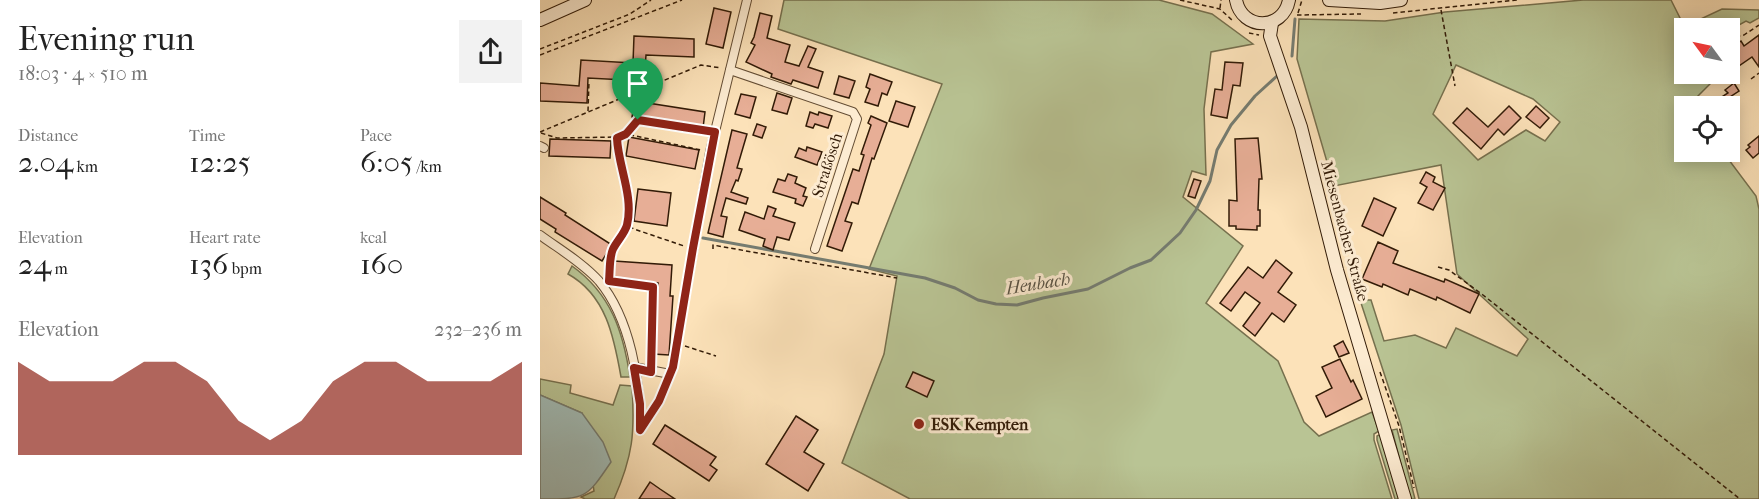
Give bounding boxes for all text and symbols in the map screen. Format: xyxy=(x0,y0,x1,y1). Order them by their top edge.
north arrow xyxy=(1674,18,1740,84)
map controls xyxy=(1674,18,1740,162)
text: Evening run xyxy=(18,20,195,59)
button: share xyxy=(459,20,522,83)
pin xyxy=(612,58,663,120)
text: 18:03 · 4 × 510 m xyxy=(18,62,148,85)
icon: arrive xyxy=(621,67,654,100)
button: locate xyxy=(1674,96,1740,162)
text: Distance xyxy=(18,126,78,145)
text: Time xyxy=(189,126,225,145)
text: Pace xyxy=(360,126,392,145)
street label: Straßösch xyxy=(808,130,846,200)
text: 2.04 xyxy=(18,145,73,180)
text: 12:25 xyxy=(189,145,251,180)
text: 6:05 xyxy=(360,145,413,180)
text: km xyxy=(73,157,98,176)
text: /km xyxy=(413,157,442,176)
street label: Miesenbacher Straße xyxy=(1317,159,1373,304)
text: Elevation xyxy=(18,228,83,247)
text: Heart rate xyxy=(189,228,261,247)
text: kcal xyxy=(360,228,387,247)
text: 24 xyxy=(18,247,51,282)
text: 136 xyxy=(189,247,228,282)
text: 160 xyxy=(360,247,403,282)
text: m xyxy=(51,259,68,278)
text: bpm xyxy=(228,259,262,278)
water label: Heubach xyxy=(1003,269,1072,300)
text: Elevation xyxy=(18,318,99,341)
text: 232–236 m xyxy=(434,318,522,341)
place label: ESK Kempten xyxy=(931,415,1029,435)
marker: ESK Kempten xyxy=(912,417,926,431)

